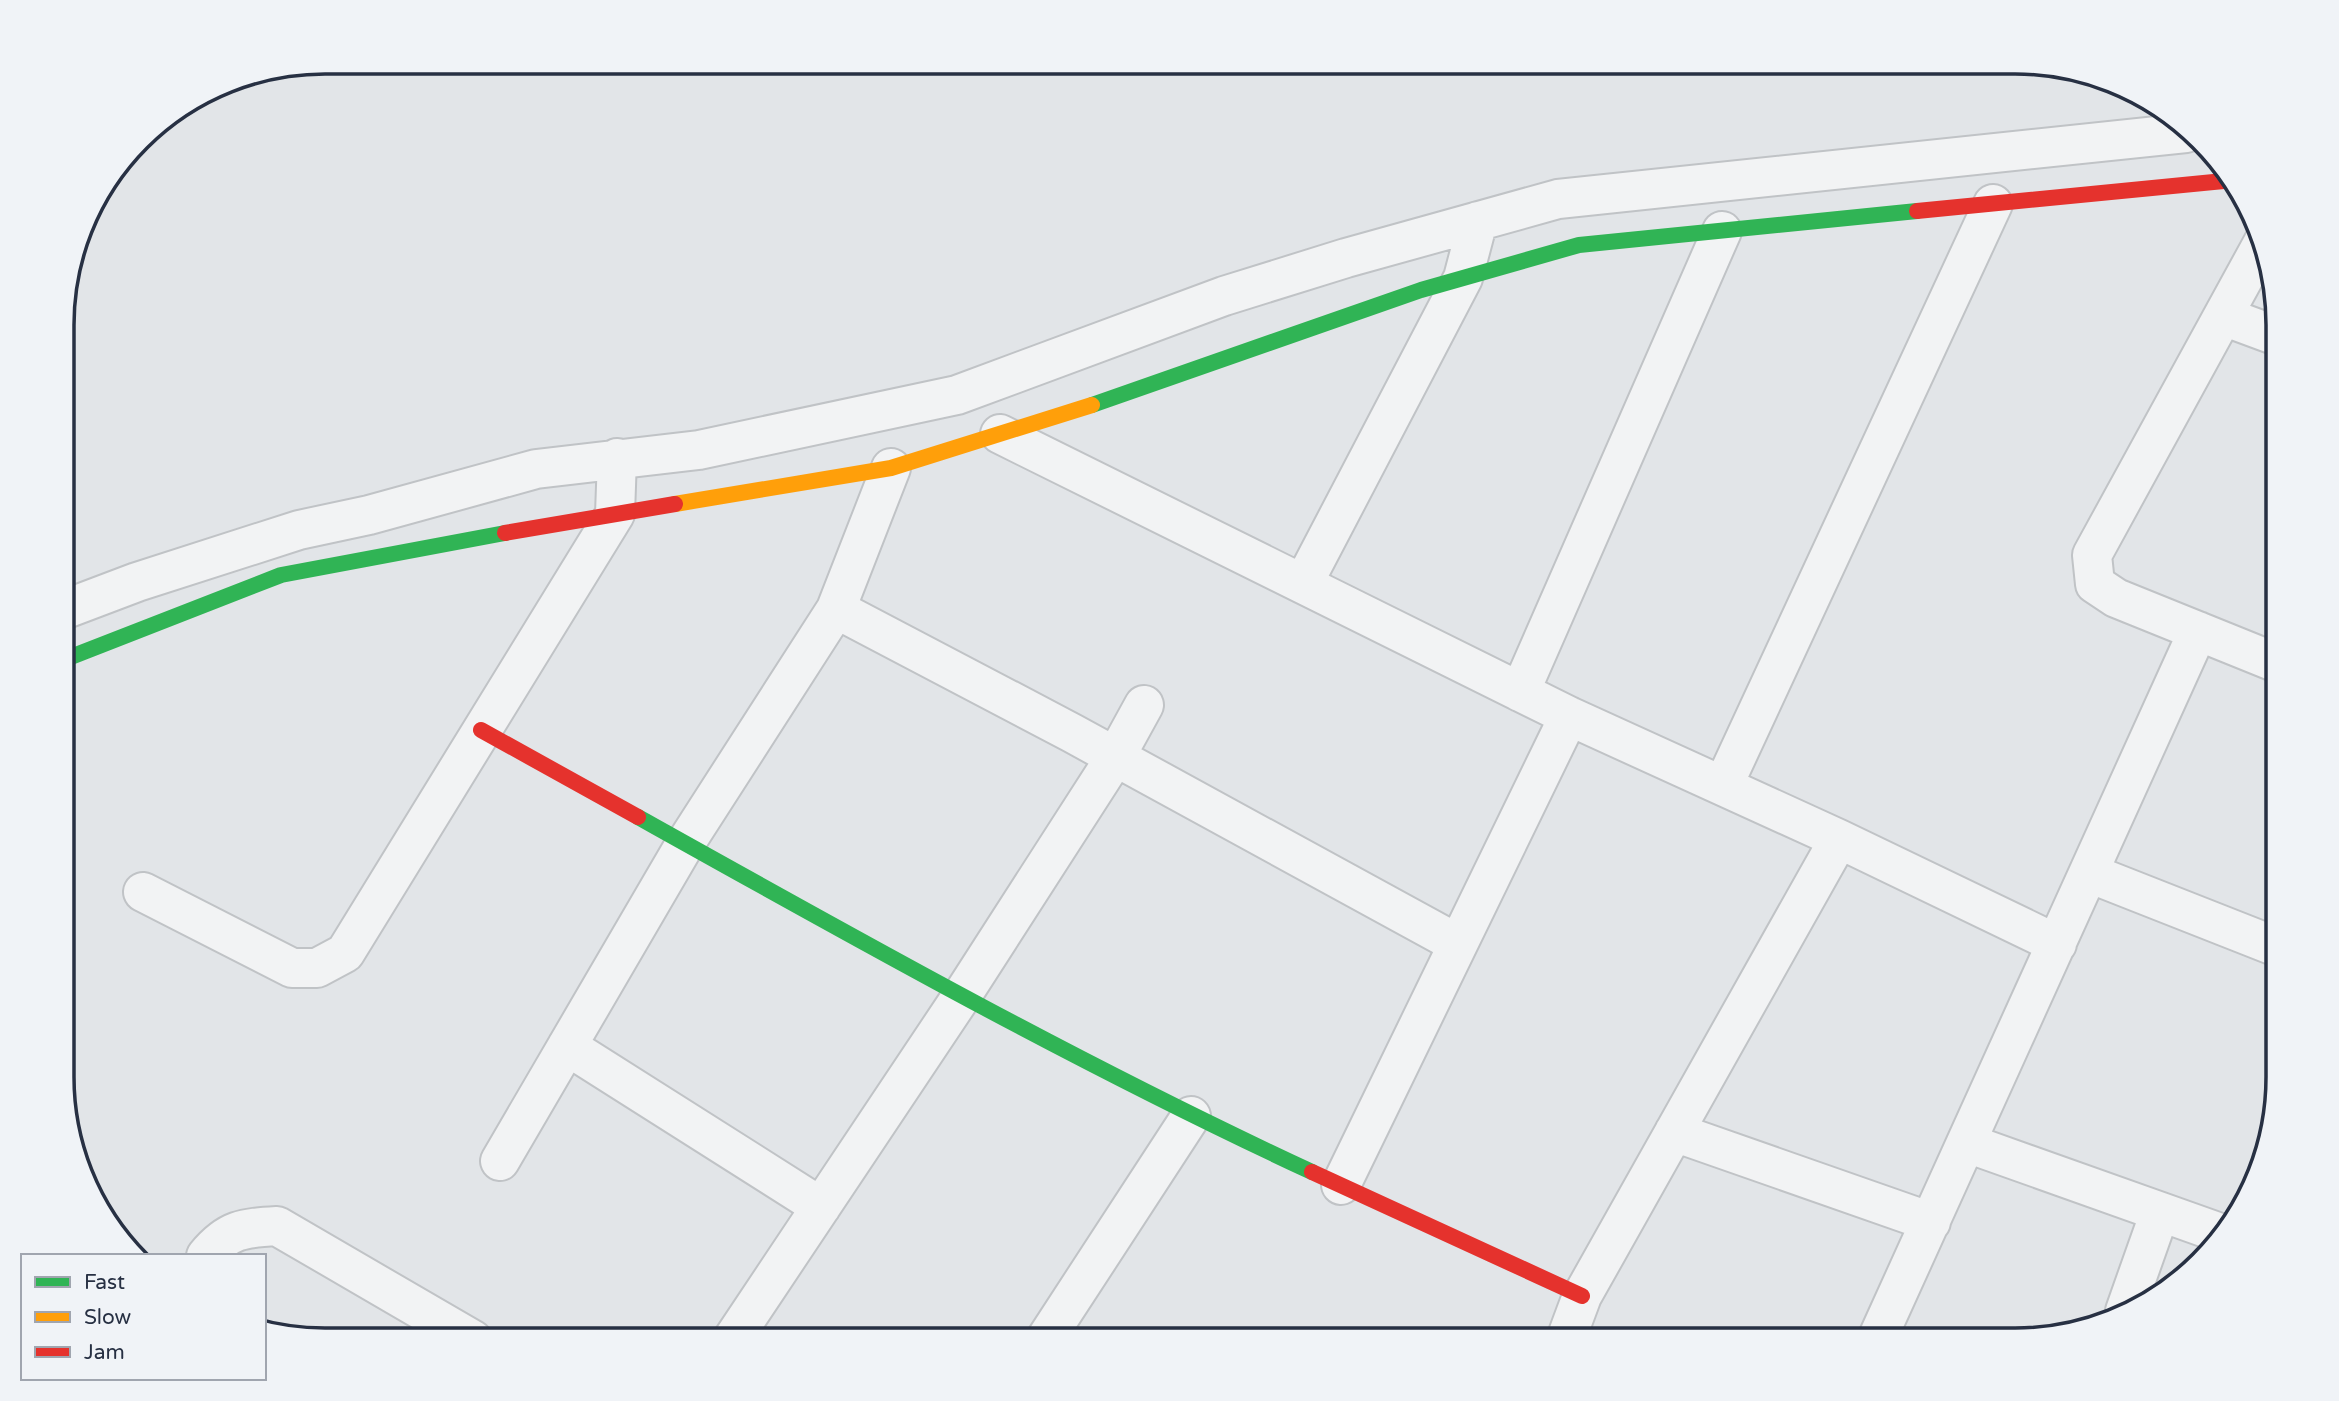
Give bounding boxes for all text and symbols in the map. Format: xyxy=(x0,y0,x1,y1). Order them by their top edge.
legend xyxy=(21,1254,266,1380)
text: Fast xyxy=(84,1270,125,1295)
text: Slow xyxy=(84,1305,132,1330)
text: Jam xyxy=(84,1340,125,1365)

